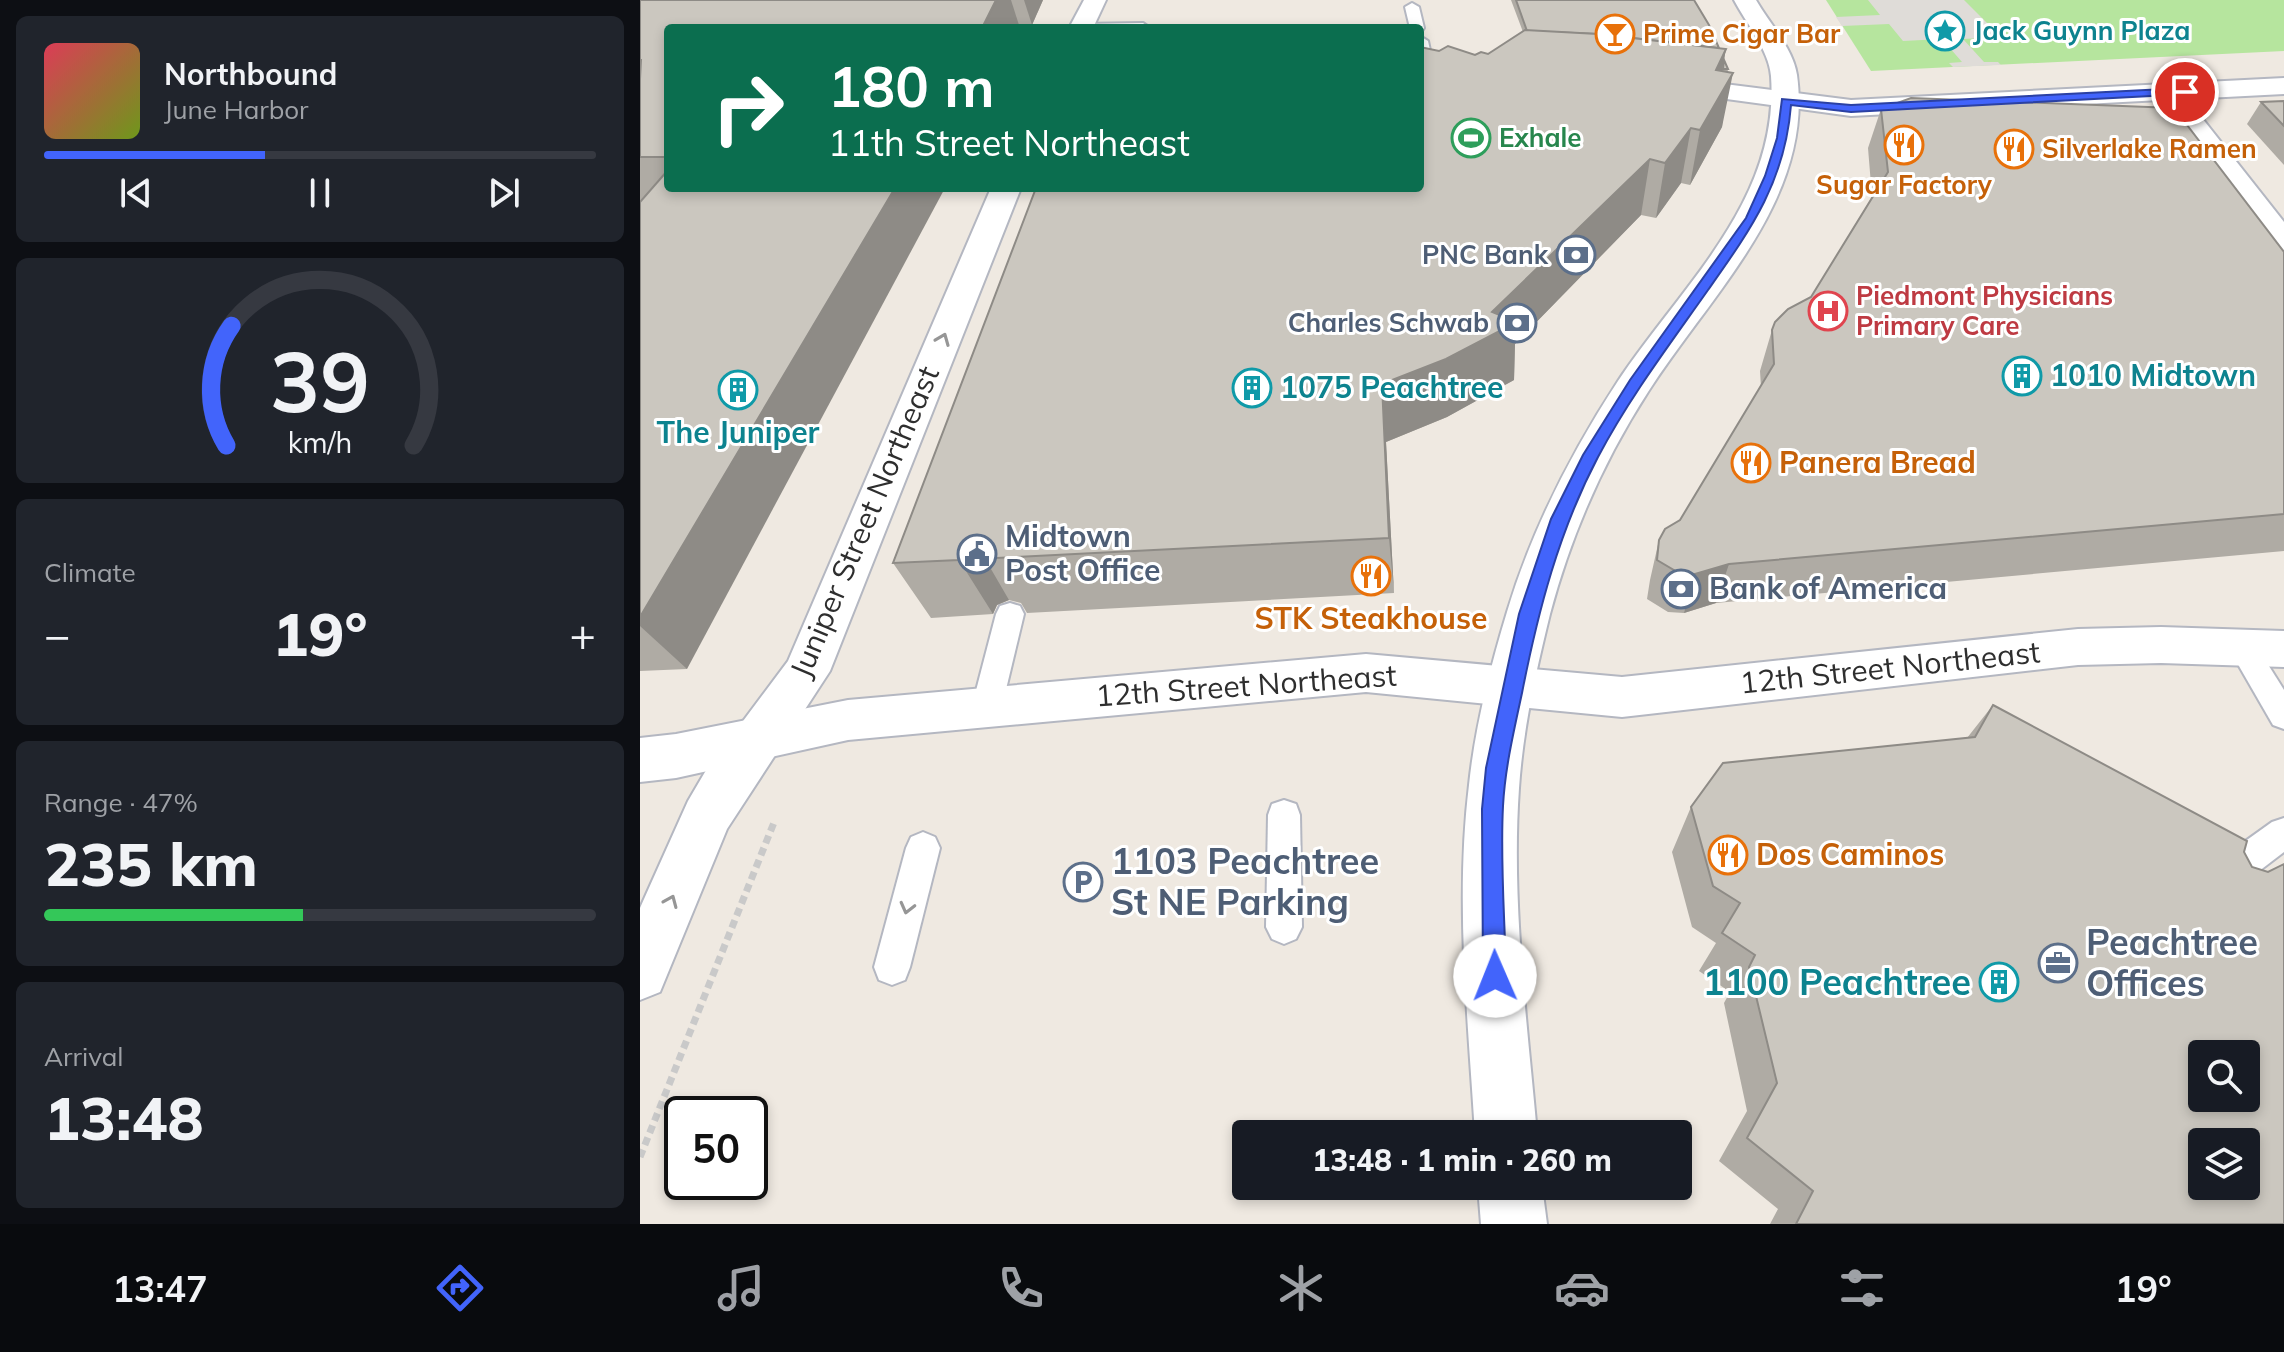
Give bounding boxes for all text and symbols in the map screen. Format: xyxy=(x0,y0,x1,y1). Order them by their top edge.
place icon: Jack Guynn Plaza xyxy=(1924,10,1966,52)
bar icon: Prime Cigar Bar xyxy=(1594,13,1636,55)
place label: Jack Guynn Plaza xyxy=(1973,14,2190,47)
place label: Prime Cigar Bar xyxy=(1643,17,1841,50)
text: 180 m xyxy=(828,51,995,121)
text: Northbound xyxy=(164,55,337,93)
icon: right xyxy=(696,56,800,160)
pin xyxy=(2151,58,2219,126)
icon: arrive xyxy=(2163,70,2207,114)
text: June Harbor xyxy=(164,93,309,126)
sports icon: Exhale xyxy=(1450,117,1492,159)
text: 11th Street Northeast xyxy=(828,120,1190,165)
place label: Exhale xyxy=(1499,121,1582,154)
restaurant icon: Sugar Factory xyxy=(1883,124,1925,166)
restaurant icon: Silverlake Ramen xyxy=(1993,128,2035,170)
place label: Silverlake Ramen xyxy=(2042,132,2257,165)
place label: Sugar Factory xyxy=(1816,168,1993,201)
icon: previous xyxy=(114,171,158,215)
icon: pause xyxy=(298,171,342,215)
icon: next xyxy=(482,171,526,215)
bank icon: PNC Bank xyxy=(1555,234,1597,276)
place label: PNC Bank xyxy=(1422,238,1549,271)
place label: Piedmont Physicians Primary Care xyxy=(1856,279,2113,342)
hospital icon: Piedmont Physicians Primary Care xyxy=(1807,290,1849,332)
bank icon: Charles Schwab xyxy=(1496,302,1538,344)
place label: Charles Schwab xyxy=(1288,306,1489,339)
text: 39 xyxy=(270,328,370,433)
one-way arrow xyxy=(934,333,950,348)
building icon: 1010 Midtown xyxy=(2001,355,2043,397)
place label: 1010 Midtown xyxy=(2050,356,2256,394)
street label: Juniper Street Northeast xyxy=(781,360,947,683)
building icon: 1075 Peachtree xyxy=(1231,367,1273,409)
place label: 1075 Peachtree xyxy=(1280,368,1504,406)
building icon: The Juniper xyxy=(717,369,759,411)
place label: The Juniper xyxy=(657,413,820,451)
text: km/h xyxy=(288,425,352,461)
restaurant icon: Panera Bread xyxy=(1730,442,1772,484)
place label: Panera Bread xyxy=(1779,443,1976,481)
place label: Midtown Post Office xyxy=(1005,517,1161,589)
public building icon: Midtown Post Office xyxy=(956,533,998,575)
restaurant icon: STK Steakhouse xyxy=(1350,555,1392,597)
text: Climate xyxy=(44,556,136,589)
bank icon: Bank of America xyxy=(1660,568,1702,610)
place label: Bank of America xyxy=(1709,569,1947,607)
text: 19° xyxy=(272,596,368,671)
place label: STK Steakhouse xyxy=(1255,599,1487,637)
text: − xyxy=(44,607,70,662)
text: + xyxy=(570,607,596,662)
street label: 12th Street Northeast xyxy=(1738,632,2042,702)
street label: 12th Street Northeast xyxy=(1094,656,1398,714)
text: Range · 47% xyxy=(44,786,198,819)
text: 235 km xyxy=(44,826,258,901)
restaurant icon: Dos Caminos xyxy=(1707,834,1749,876)
place label: Dos Caminos xyxy=(1756,835,1944,873)
place label: 1103 Peachtree St NE Parking xyxy=(1111,838,1379,924)
parking icon: 1103 Peachtree St NE Parking xyxy=(1062,861,1104,903)
one-way arrow xyxy=(661,895,677,909)
one-way arrow xyxy=(900,900,917,914)
place label: Peachtree Offices xyxy=(2086,919,2258,1005)
position arrow xyxy=(1453,934,1537,1018)
office icon: Peachtree Offices xyxy=(2037,942,2079,984)
place label: 1100 Peachtree xyxy=(1703,959,1971,1004)
building icon: 1100 Peachtree xyxy=(1978,961,2020,1003)
text: Arrival xyxy=(44,1040,124,1073)
map controls xyxy=(2188,1040,2260,1200)
button: search xyxy=(2188,1040,2260,1112)
text: 13:48 xyxy=(44,1080,204,1155)
speed limit sign: 50 xyxy=(664,1096,768,1200)
button: layers xyxy=(2188,1128,2260,1200)
text: 13:48 · 1 min · 260 m xyxy=(1312,1141,1612,1179)
icon: directions xyxy=(432,1260,488,1316)
icon: music xyxy=(713,1260,769,1316)
icon: phone xyxy=(993,1260,1049,1316)
icon: climate xyxy=(1273,1260,1329,1316)
icon: car xyxy=(1554,1260,1610,1316)
icon: filters xyxy=(1834,1260,1890,1316)
text: 13:47 xyxy=(112,1266,208,1311)
text: 19° xyxy=(2115,1266,2172,1311)

